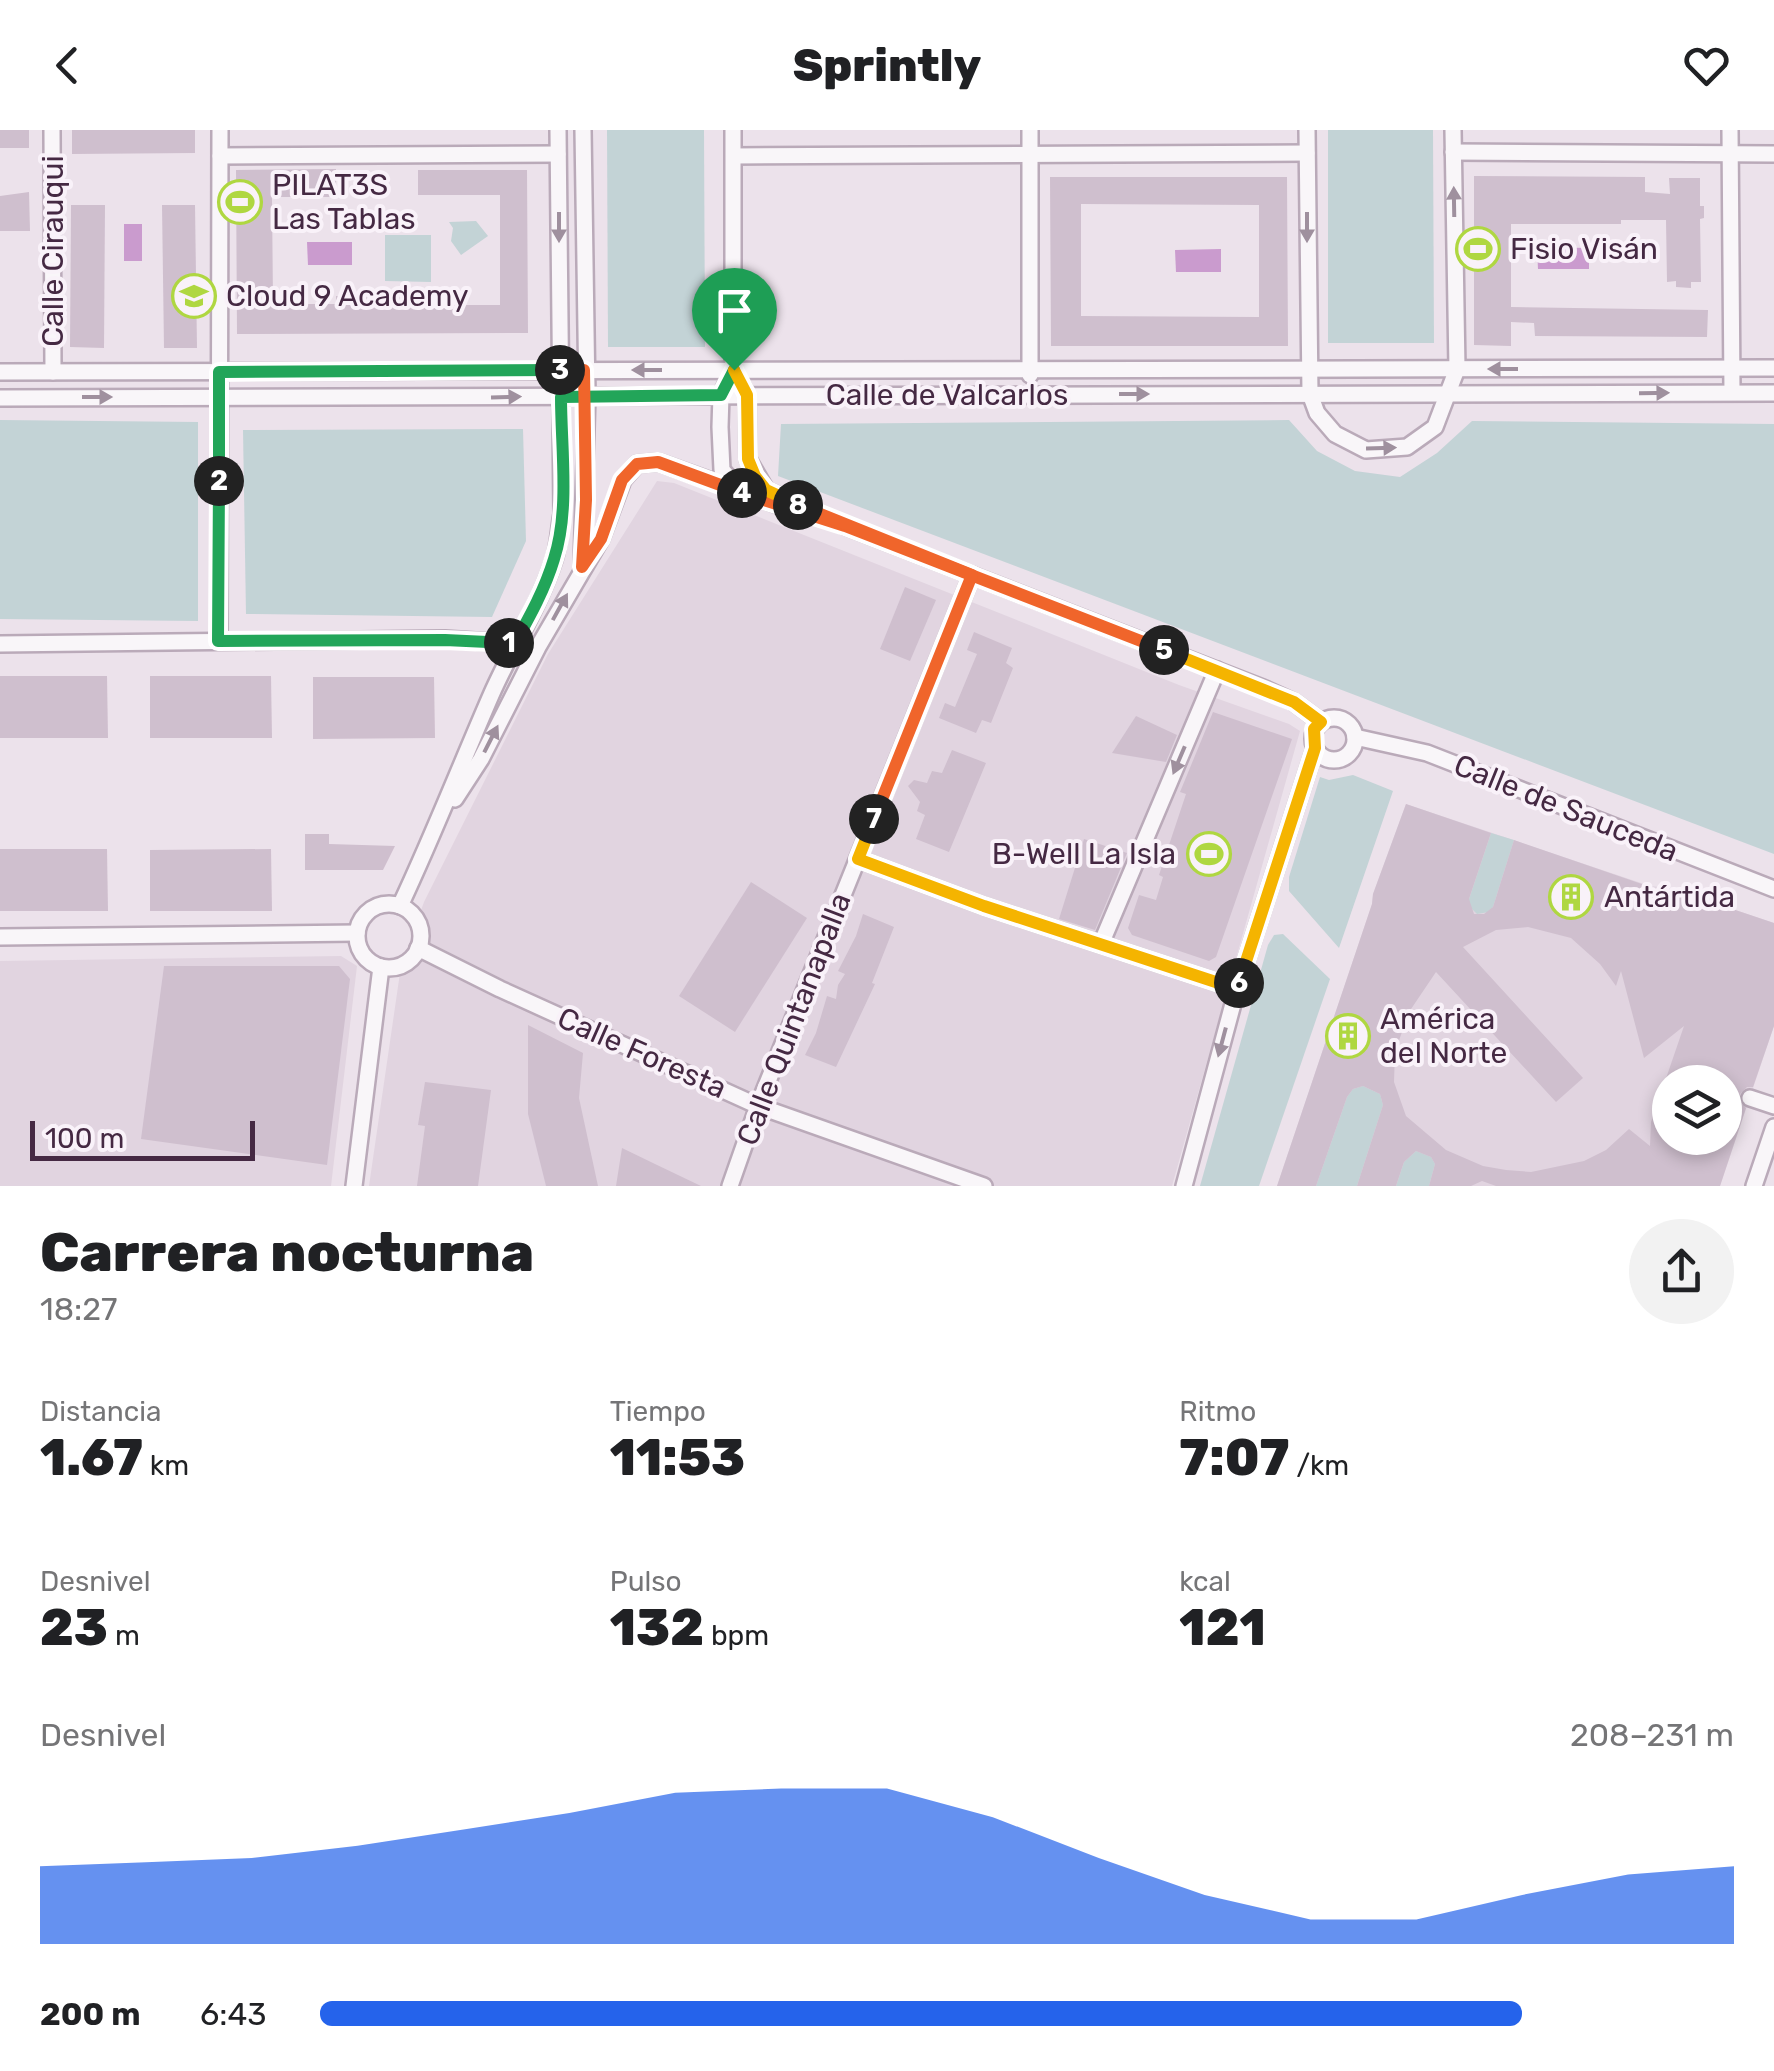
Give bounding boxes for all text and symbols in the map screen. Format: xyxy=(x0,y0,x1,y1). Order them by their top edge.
icon: back xyxy=(40,38,95,93)
icon: heart xyxy=(1679,38,1734,93)
text: Sprintly xyxy=(793,39,981,92)
street label: Calle Cirauqui xyxy=(35,155,71,347)
place label: PILAT3S Las Tablas xyxy=(272,167,416,237)
sports icon: PILAT3S Las Tablas xyxy=(217,179,263,225)
one-way arrow xyxy=(1445,185,1461,217)
one-way arrow xyxy=(551,212,567,244)
one-way arrow xyxy=(1299,212,1315,244)
sports icon: Fisio Visán xyxy=(1455,226,1501,272)
place label: Fisio Visán xyxy=(1510,231,1658,267)
pin xyxy=(692,268,777,371)
school or university icon: Cloud 9 Academy xyxy=(171,273,217,319)
place label: Cloud 9 Academy xyxy=(226,278,469,314)
icon: arrive xyxy=(707,283,762,338)
pin: 3 xyxy=(535,345,585,395)
text: 3 xyxy=(551,353,569,386)
one-way arrow xyxy=(1486,361,1518,377)
one-way arrow xyxy=(630,362,662,378)
street label: Calle de Valcarlos xyxy=(826,377,1068,413)
one-way arrow xyxy=(1639,385,1671,401)
one-way arrow xyxy=(1118,386,1150,402)
one-way arrow xyxy=(82,389,114,405)
one-way arrow xyxy=(491,389,523,405)
one-way arrow xyxy=(1366,440,1397,456)
pin: 2 xyxy=(194,456,244,506)
text: 2 xyxy=(210,464,228,497)
pin: 4 xyxy=(717,468,767,518)
text: 4 xyxy=(732,476,752,509)
pin: 8 xyxy=(773,480,823,530)
text: 8 xyxy=(789,488,807,521)
one-way arrow xyxy=(551,593,569,621)
pin: 1 xyxy=(484,618,534,668)
pin: 5 xyxy=(1139,625,1189,675)
text: 1 xyxy=(502,626,516,659)
text: 5 xyxy=(1155,633,1173,666)
one-way arrow xyxy=(482,724,499,753)
one-way arrow xyxy=(1171,745,1187,775)
street label: Calle de Sauceda xyxy=(1449,747,1683,869)
pin: 7 xyxy=(849,794,899,844)
text: 7 xyxy=(866,802,882,835)
sports icon: B-Well La Isla xyxy=(1186,831,1232,877)
place label: B-Well La Isla xyxy=(992,836,1176,872)
building icon: Antártida xyxy=(1548,874,1594,920)
place label: Antártida xyxy=(1604,879,1735,915)
street label: Calle Quintanapalla xyxy=(729,888,859,1150)
pin: 6 xyxy=(1214,958,1264,1008)
text: 6 xyxy=(1230,966,1248,999)
street label: Calle Foresta xyxy=(552,1000,732,1106)
place label: América del Norte xyxy=(1380,1001,1507,1071)
building icon: América del Norte xyxy=(1325,1013,1371,1059)
one-way arrow xyxy=(1214,1027,1230,1058)
map controls xyxy=(1652,1065,1742,1155)
button: layers xyxy=(1652,1065,1742,1155)
scale bar xyxy=(30,1116,255,1160)
text: 100 m xyxy=(45,1122,124,1155)
button: share xyxy=(1629,1219,1734,1324)
text: Carrera nocturna xyxy=(40,1220,534,1285)
text: 18:27 xyxy=(40,1290,117,1328)
text: Distancia xyxy=(40,1395,161,1428)
text: Tiempo xyxy=(610,1395,706,1428)
text: Ritmo xyxy=(1179,1395,1256,1428)
text: 1.67 xyxy=(40,1428,143,1488)
text: 11:53 xyxy=(610,1428,745,1488)
text: 7:07 xyxy=(1179,1428,1290,1488)
text: km xyxy=(143,1449,189,1482)
text: /km xyxy=(1290,1449,1349,1482)
text: Desnivel xyxy=(40,1565,150,1598)
text: Pulso xyxy=(610,1565,682,1598)
text: kcal xyxy=(1179,1565,1231,1598)
text: 23 xyxy=(40,1598,108,1658)
text: 132 xyxy=(610,1598,704,1658)
text: 121 xyxy=(1179,1598,1266,1658)
text: m xyxy=(108,1619,140,1652)
text: bpm xyxy=(704,1619,769,1652)
text: Desnivel xyxy=(40,1716,166,1754)
text: 208–231 m xyxy=(1570,1716,1734,1754)
text: 200 m xyxy=(40,1995,140,2033)
text: 6:43 xyxy=(200,1995,267,2033)

